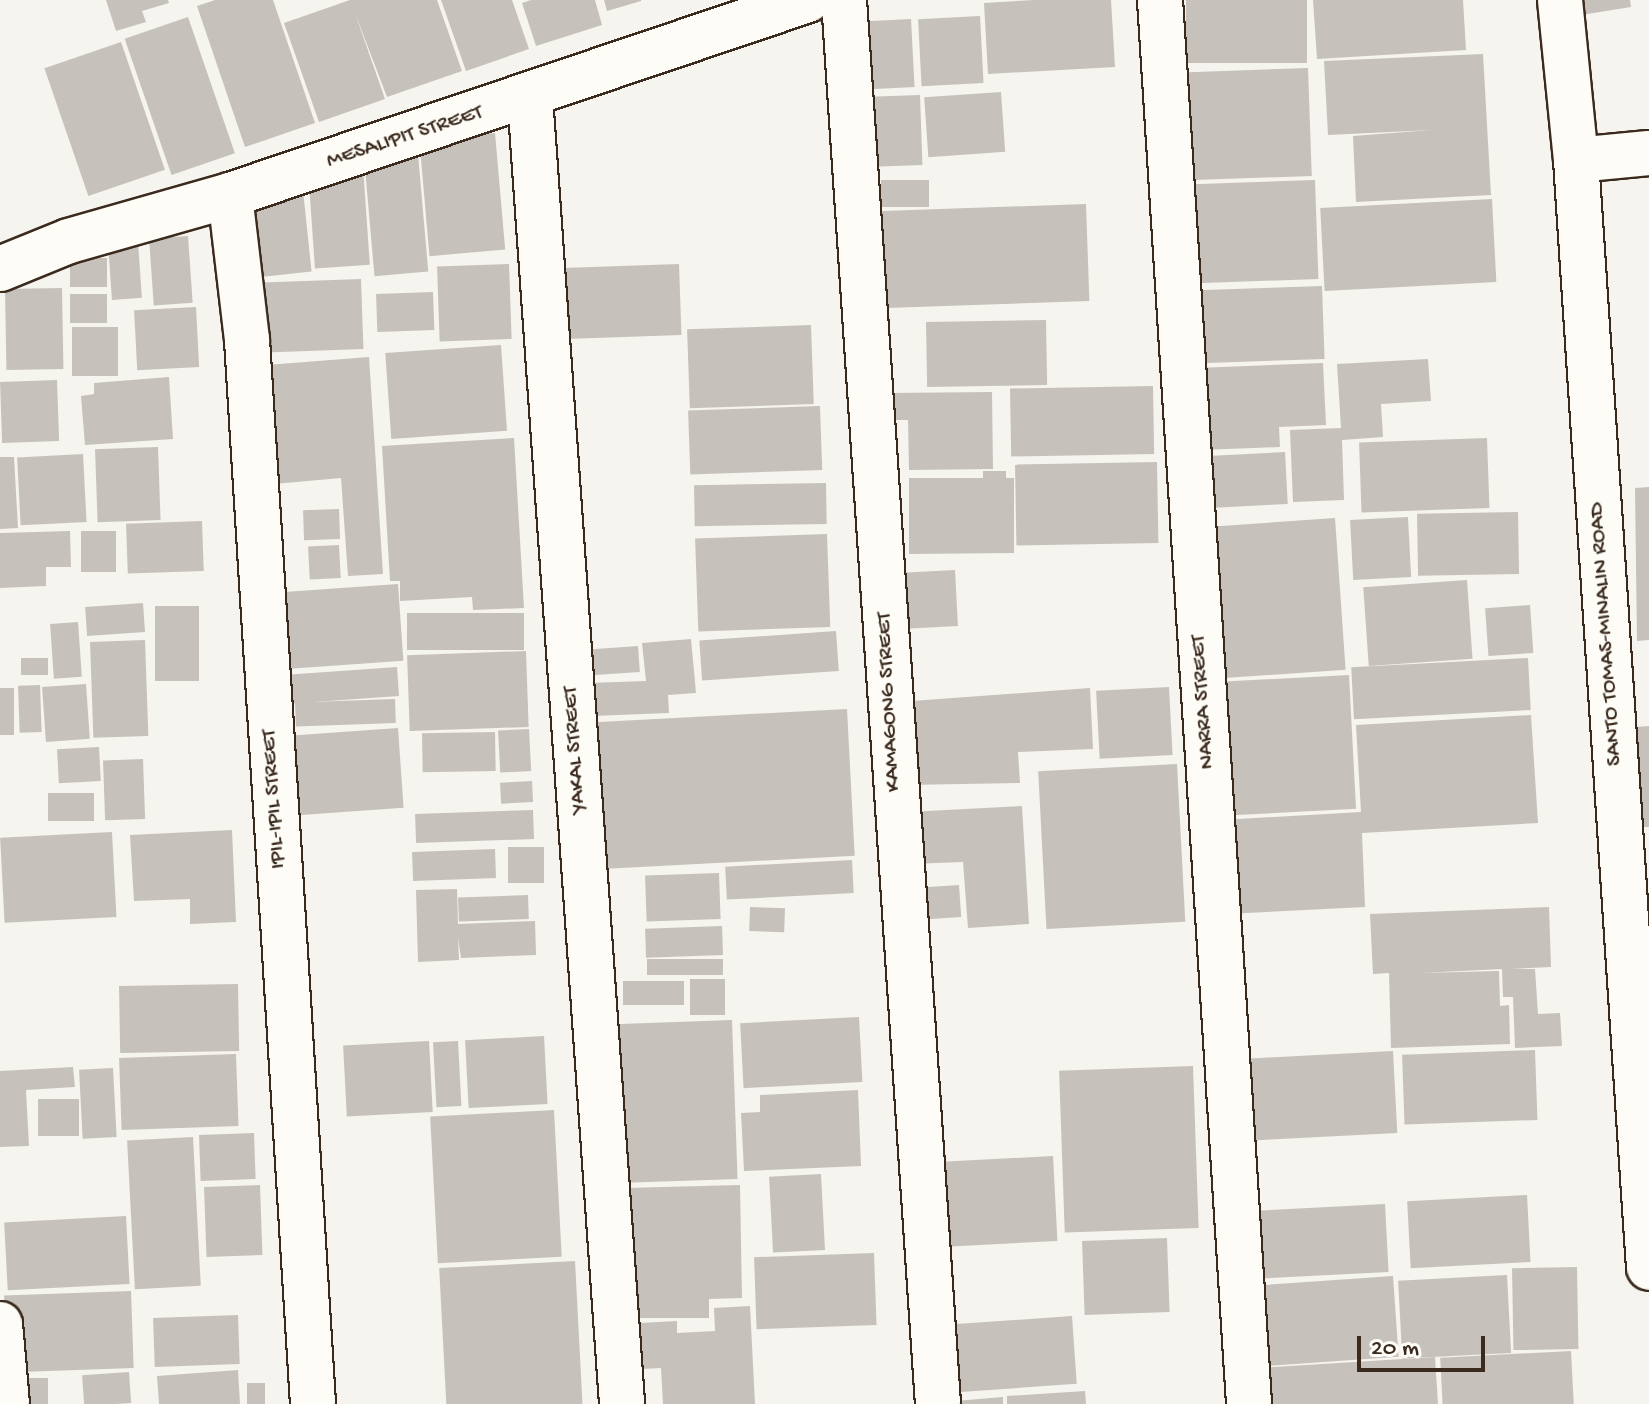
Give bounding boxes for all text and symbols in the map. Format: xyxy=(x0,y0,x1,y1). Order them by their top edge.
street label: MESALIPIT STREET xyxy=(324,100,486,176)
street label: SANTO TOMAS-MINALIN ROAD xyxy=(1585,501,1629,767)
street label: KAMAGONG STREET xyxy=(872,611,908,793)
street label: NARRA STREET xyxy=(1186,634,1222,770)
street label: YAKAL STREET xyxy=(558,685,594,815)
street label: IPIL-IPIL STREET xyxy=(257,728,293,870)
scale bar xyxy=(1361,1320,1489,1370)
text: 20 m xyxy=(1371,1335,1419,1364)

